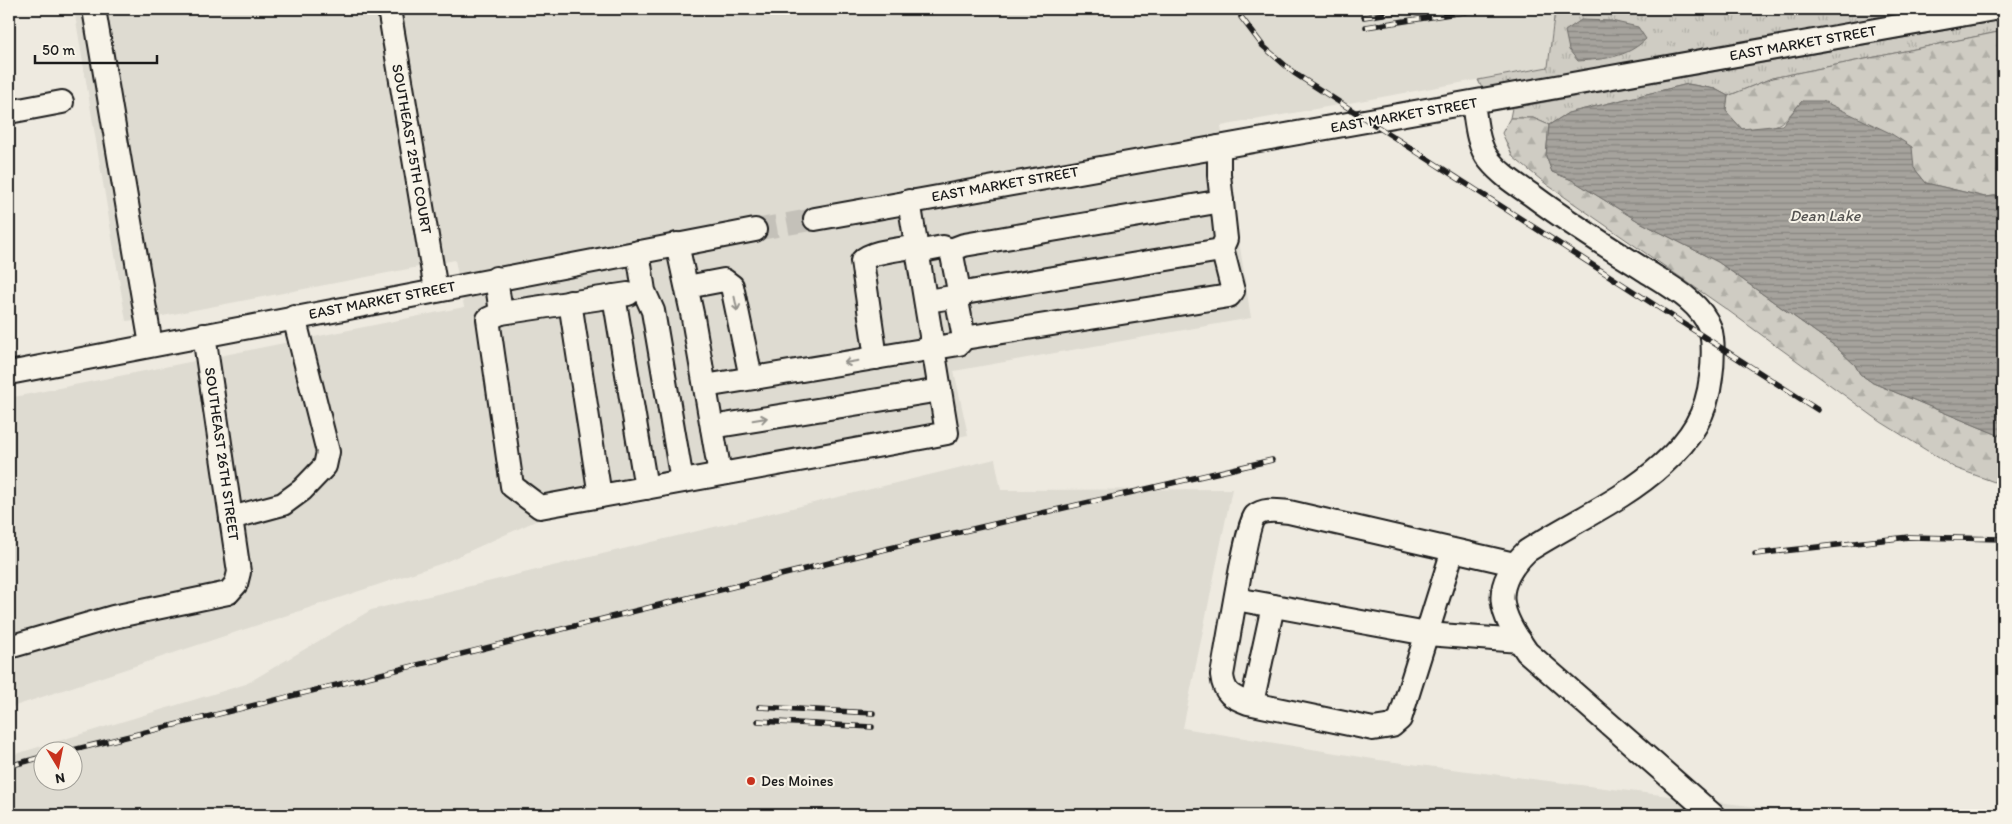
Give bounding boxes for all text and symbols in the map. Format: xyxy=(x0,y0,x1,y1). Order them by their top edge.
street label: EAST MARKET STREET xyxy=(1728,21,1879,65)
scale bar xyxy=(35,32,158,64)
text: 50 m xyxy=(42,41,75,59)
street label: SOUTHEAST 25TH COURT xyxy=(388,63,436,236)
street label: EAST MARKET STREET xyxy=(1329,93,1480,137)
street label: EAST MARKET STREET xyxy=(930,162,1081,206)
water label: Dean Lake xyxy=(1790,206,1862,225)
street label: EAST MARKET STREET xyxy=(307,277,457,323)
one-way arrow xyxy=(732,295,742,311)
one-way arrow xyxy=(843,357,859,367)
street label: SOUTHEAST 26TH STREET xyxy=(201,366,243,543)
one-way arrow xyxy=(752,414,768,424)
north arrow xyxy=(32,742,82,792)
text: N xyxy=(54,769,66,788)
place label: Des Moines xyxy=(761,772,834,790)
marker: Des Moines xyxy=(745,775,757,787)

